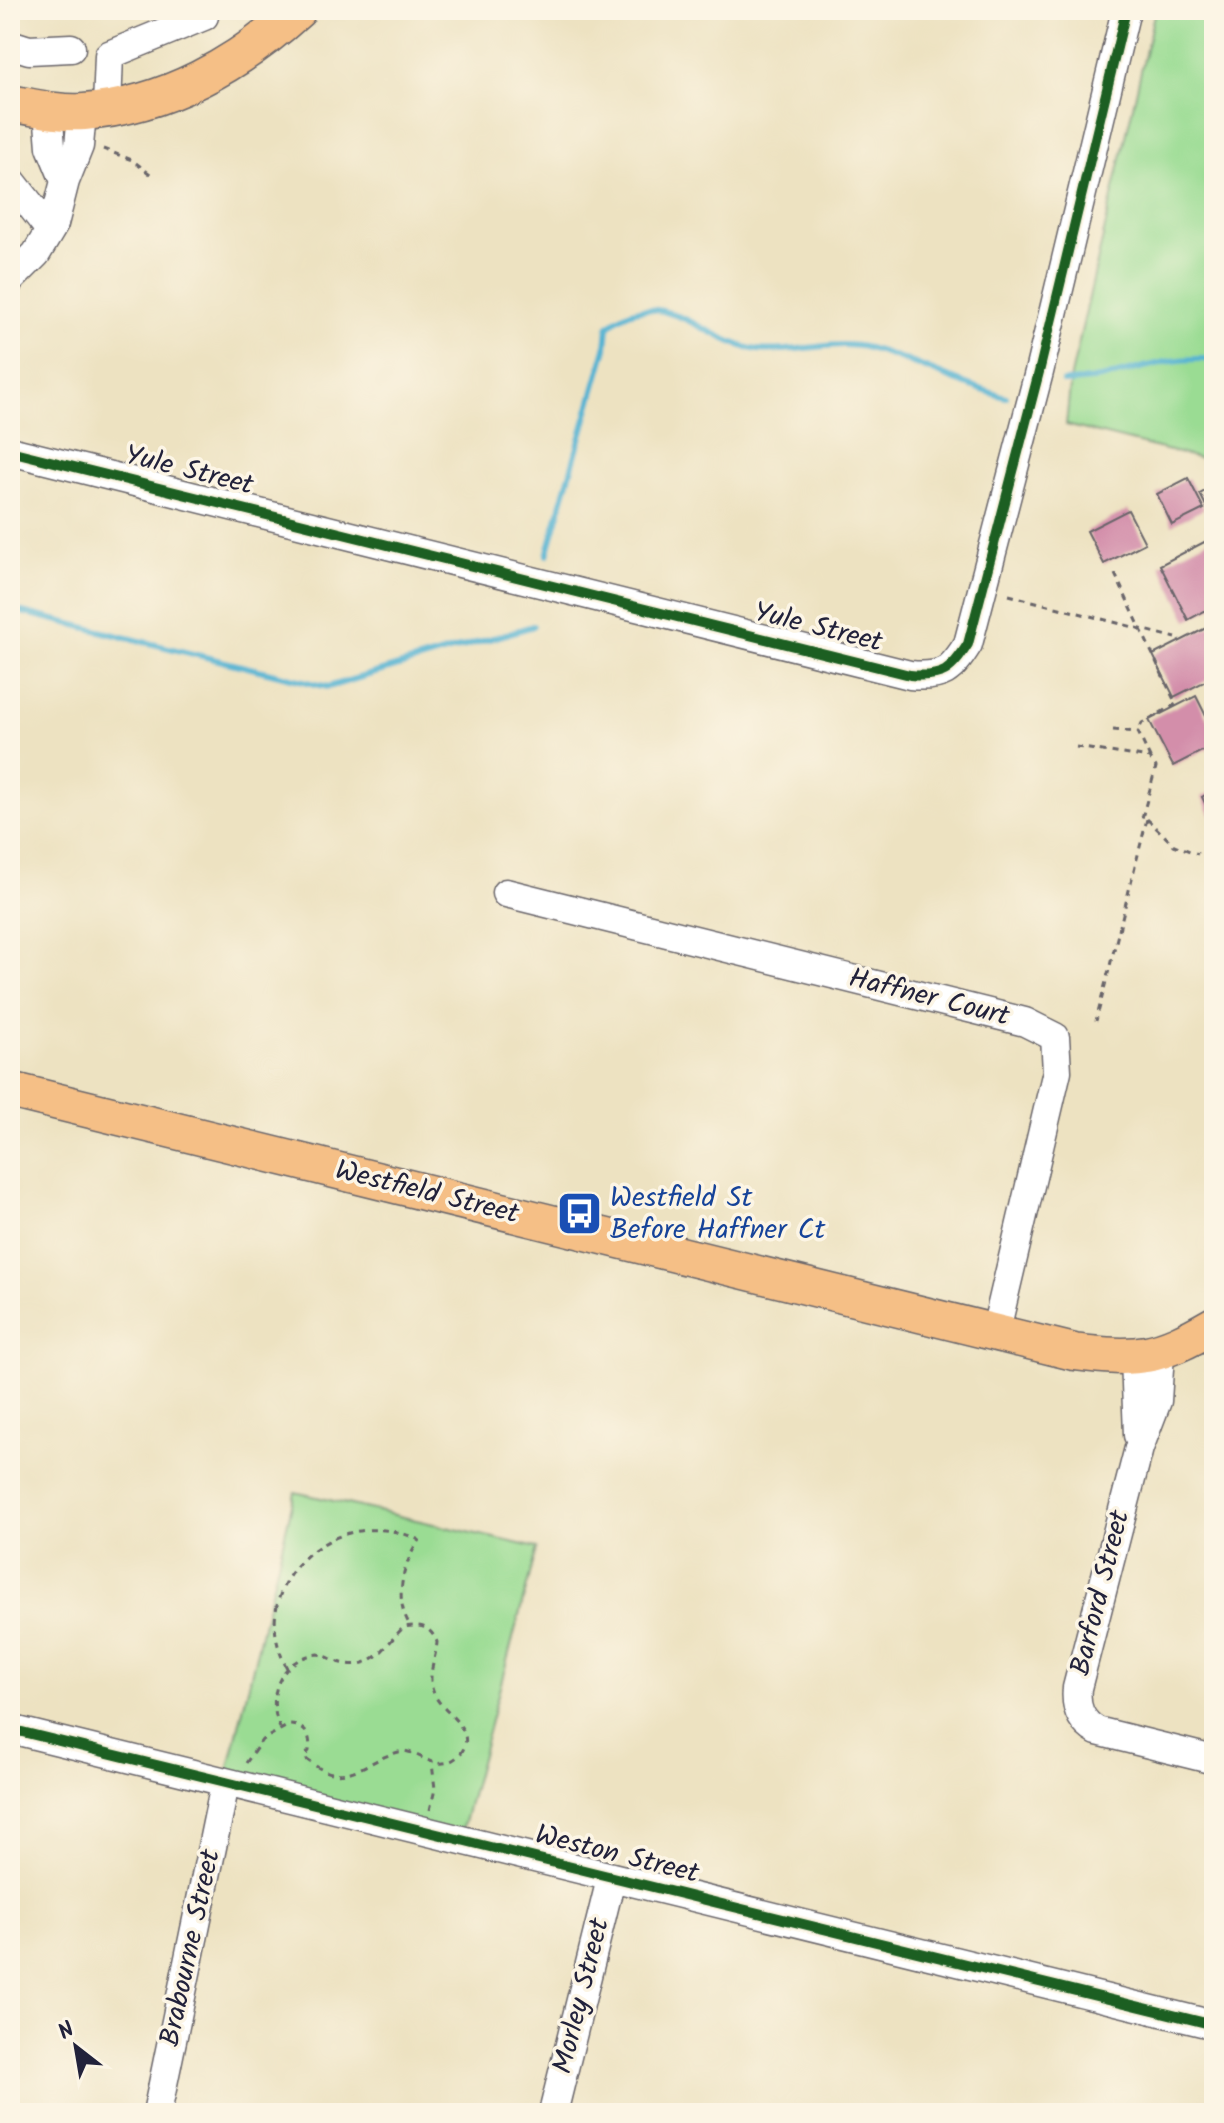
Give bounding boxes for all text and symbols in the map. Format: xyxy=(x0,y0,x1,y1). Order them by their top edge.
street label: Yule Street xyxy=(120,433,259,509)
street label: Yule Street xyxy=(749,590,888,666)
street label: Haffner Court xyxy=(844,956,1015,1040)
street label: Westfield Street xyxy=(330,1148,525,1238)
place label: Westfield St Before Haffner Ct xyxy=(610,1176,826,1253)
bus stop icon: Westfield St Before Haffner Ct xyxy=(555,1190,603,1238)
street label: Barford Street xyxy=(1059,1504,1144,1680)
street label: Weston Street xyxy=(530,1813,705,1897)
street label: Brabourne Street xyxy=(148,1844,234,2051)
street label: Morley Street xyxy=(541,1912,623,2079)
north arrow xyxy=(36,2007,116,2087)
text: N xyxy=(52,2013,82,2051)

